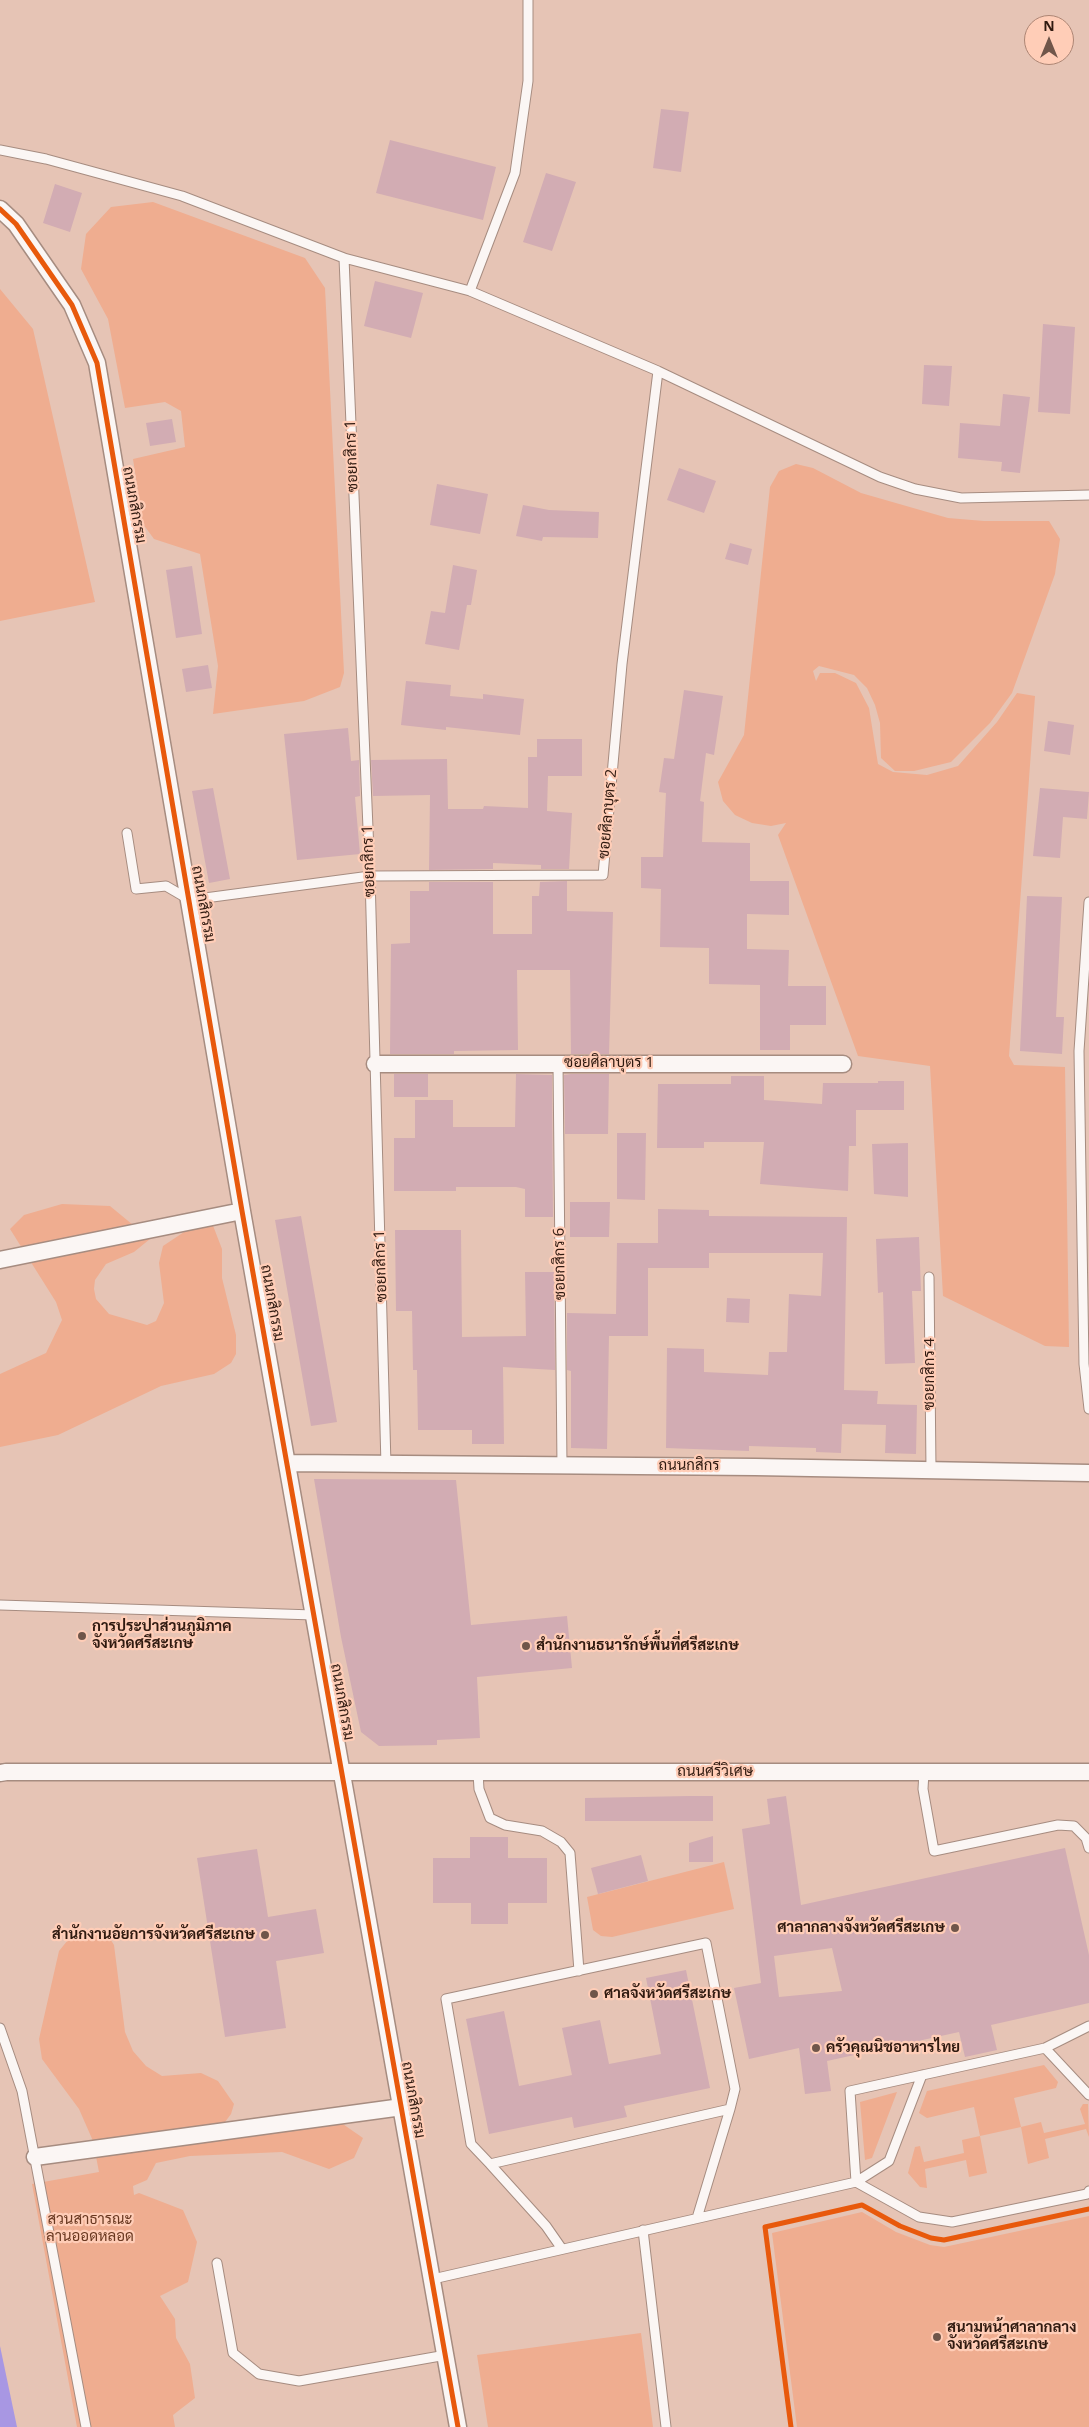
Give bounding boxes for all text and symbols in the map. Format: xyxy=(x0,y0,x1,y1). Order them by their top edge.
north arrow xyxy=(1024,15,1074,65)
text: N xyxy=(1043,16,1055,35)
street label: ซอยกสิกร 1 xyxy=(342,420,362,492)
street label: ถนนกสิกรรม xyxy=(118,465,150,545)
street label: ซอยศิลาบุตร 2 xyxy=(595,768,621,860)
street label: ซอยกสิกร 1 xyxy=(359,825,379,897)
street label: ถนนกสิกรรม xyxy=(187,864,219,944)
street label: ซอยศิลาบุตร 1 xyxy=(564,1054,654,1072)
street label: ซอยกสิกร 6 xyxy=(550,1228,570,1300)
street label: ซอยกสิกร 1 xyxy=(371,1230,391,1302)
street label: ถนนกสิกรรม xyxy=(256,1263,288,1343)
street label: ซอยกสิกร 4 xyxy=(921,1338,939,1410)
street label: ถนนกสิกร xyxy=(658,1457,720,1475)
place label: การประปาส่วนภูมิภาค จังหวัดศรีสะเกษ xyxy=(92,1618,232,1653)
marker: การประปาส่วนภูมิภาค จังหวัดศรีสะเกษ xyxy=(76,1630,88,1642)
place label: สำนักงานธนารักษ์พื้นที่ศรีสะเกษ xyxy=(536,1637,739,1655)
marker: สำนักงานธนารักษ์พื้นที่ศรีสะเกษ xyxy=(520,1640,532,1652)
street label: ถนนกสิกรรม xyxy=(326,1662,358,1742)
street label: ถนนศรีวิเศษ xyxy=(677,1763,753,1781)
place label: ศาลากลางจังหวัดศรีสะเกษ xyxy=(777,1919,945,1937)
marker: ศาลากลางจังหวัดศรีสะเกษ xyxy=(949,1922,961,1934)
place label: สำนักงานอัยการจังหวัดศรีสะเกษ xyxy=(52,1926,255,1944)
marker: สำนักงานอัยการจังหวัดศรีสะเกษ xyxy=(259,1929,271,1941)
place label: ศาลจังหวัดศรีสะเกษ xyxy=(604,1985,731,2003)
marker: ศาลจังหวัดศรีสะเกษ xyxy=(588,1988,600,2000)
place label: ครัวคุณนิชอาหารไทย xyxy=(826,2039,960,2057)
marker: ครัวคุณนิชอาหารไทย xyxy=(810,2042,822,2054)
street label: ถนนกสิกรรม xyxy=(397,2060,429,2140)
park label: สวนสาธารณะ ลานออดหลอด xyxy=(46,2211,134,2246)
place label: สนามหน้าศาลากลาง จังหวัดศรีสะเกษ xyxy=(947,2319,1076,2354)
marker: สนามหน้าศาลากลาง จังหวัดศรีสะเกษ xyxy=(931,2331,943,2343)

